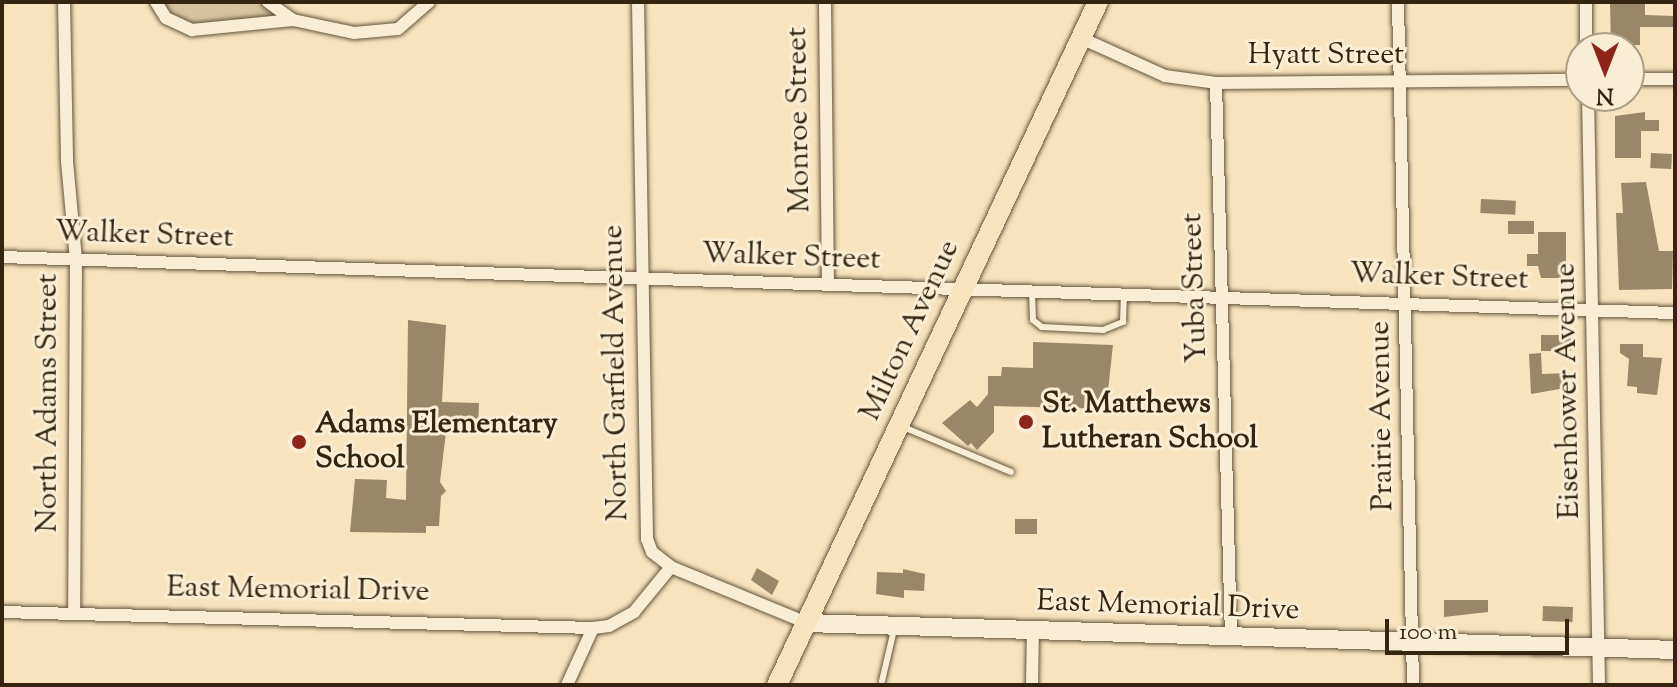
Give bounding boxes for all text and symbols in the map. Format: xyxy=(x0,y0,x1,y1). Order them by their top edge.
street label: Monroe Street xyxy=(780,26,820,214)
north arrow xyxy=(1565,32,1645,112)
street label: Hyatt Street xyxy=(1248,38,1404,74)
text: N xyxy=(1596,78,1614,110)
street label: Yuba Street xyxy=(1175,212,1217,364)
street label: Walker Street xyxy=(54,215,234,257)
street label: North Garfield Avenue xyxy=(596,225,638,521)
street label: Milton Avenue xyxy=(853,235,969,427)
street label: Walker Street xyxy=(701,237,881,279)
street label: Walker Street xyxy=(1349,257,1529,299)
street label: Eisenhower Avenue xyxy=(1549,263,1589,519)
street label: North Adams Street xyxy=(31,273,67,533)
street label: Prairie Avenue xyxy=(1363,321,1403,511)
place label: St. Matthews Lutheran School xyxy=(1042,387,1258,458)
place label: Adams Elementary School xyxy=(315,407,558,478)
marker: St. Matthews Lutheran School xyxy=(1017,413,1035,431)
marker: Adams Elementary School xyxy=(290,433,308,451)
street label: East Memorial Drive xyxy=(166,571,430,611)
street label: East Memorial Drive xyxy=(1036,584,1300,630)
scale bar xyxy=(1389,603,1573,653)
text: 100 m xyxy=(1399,616,1457,650)

